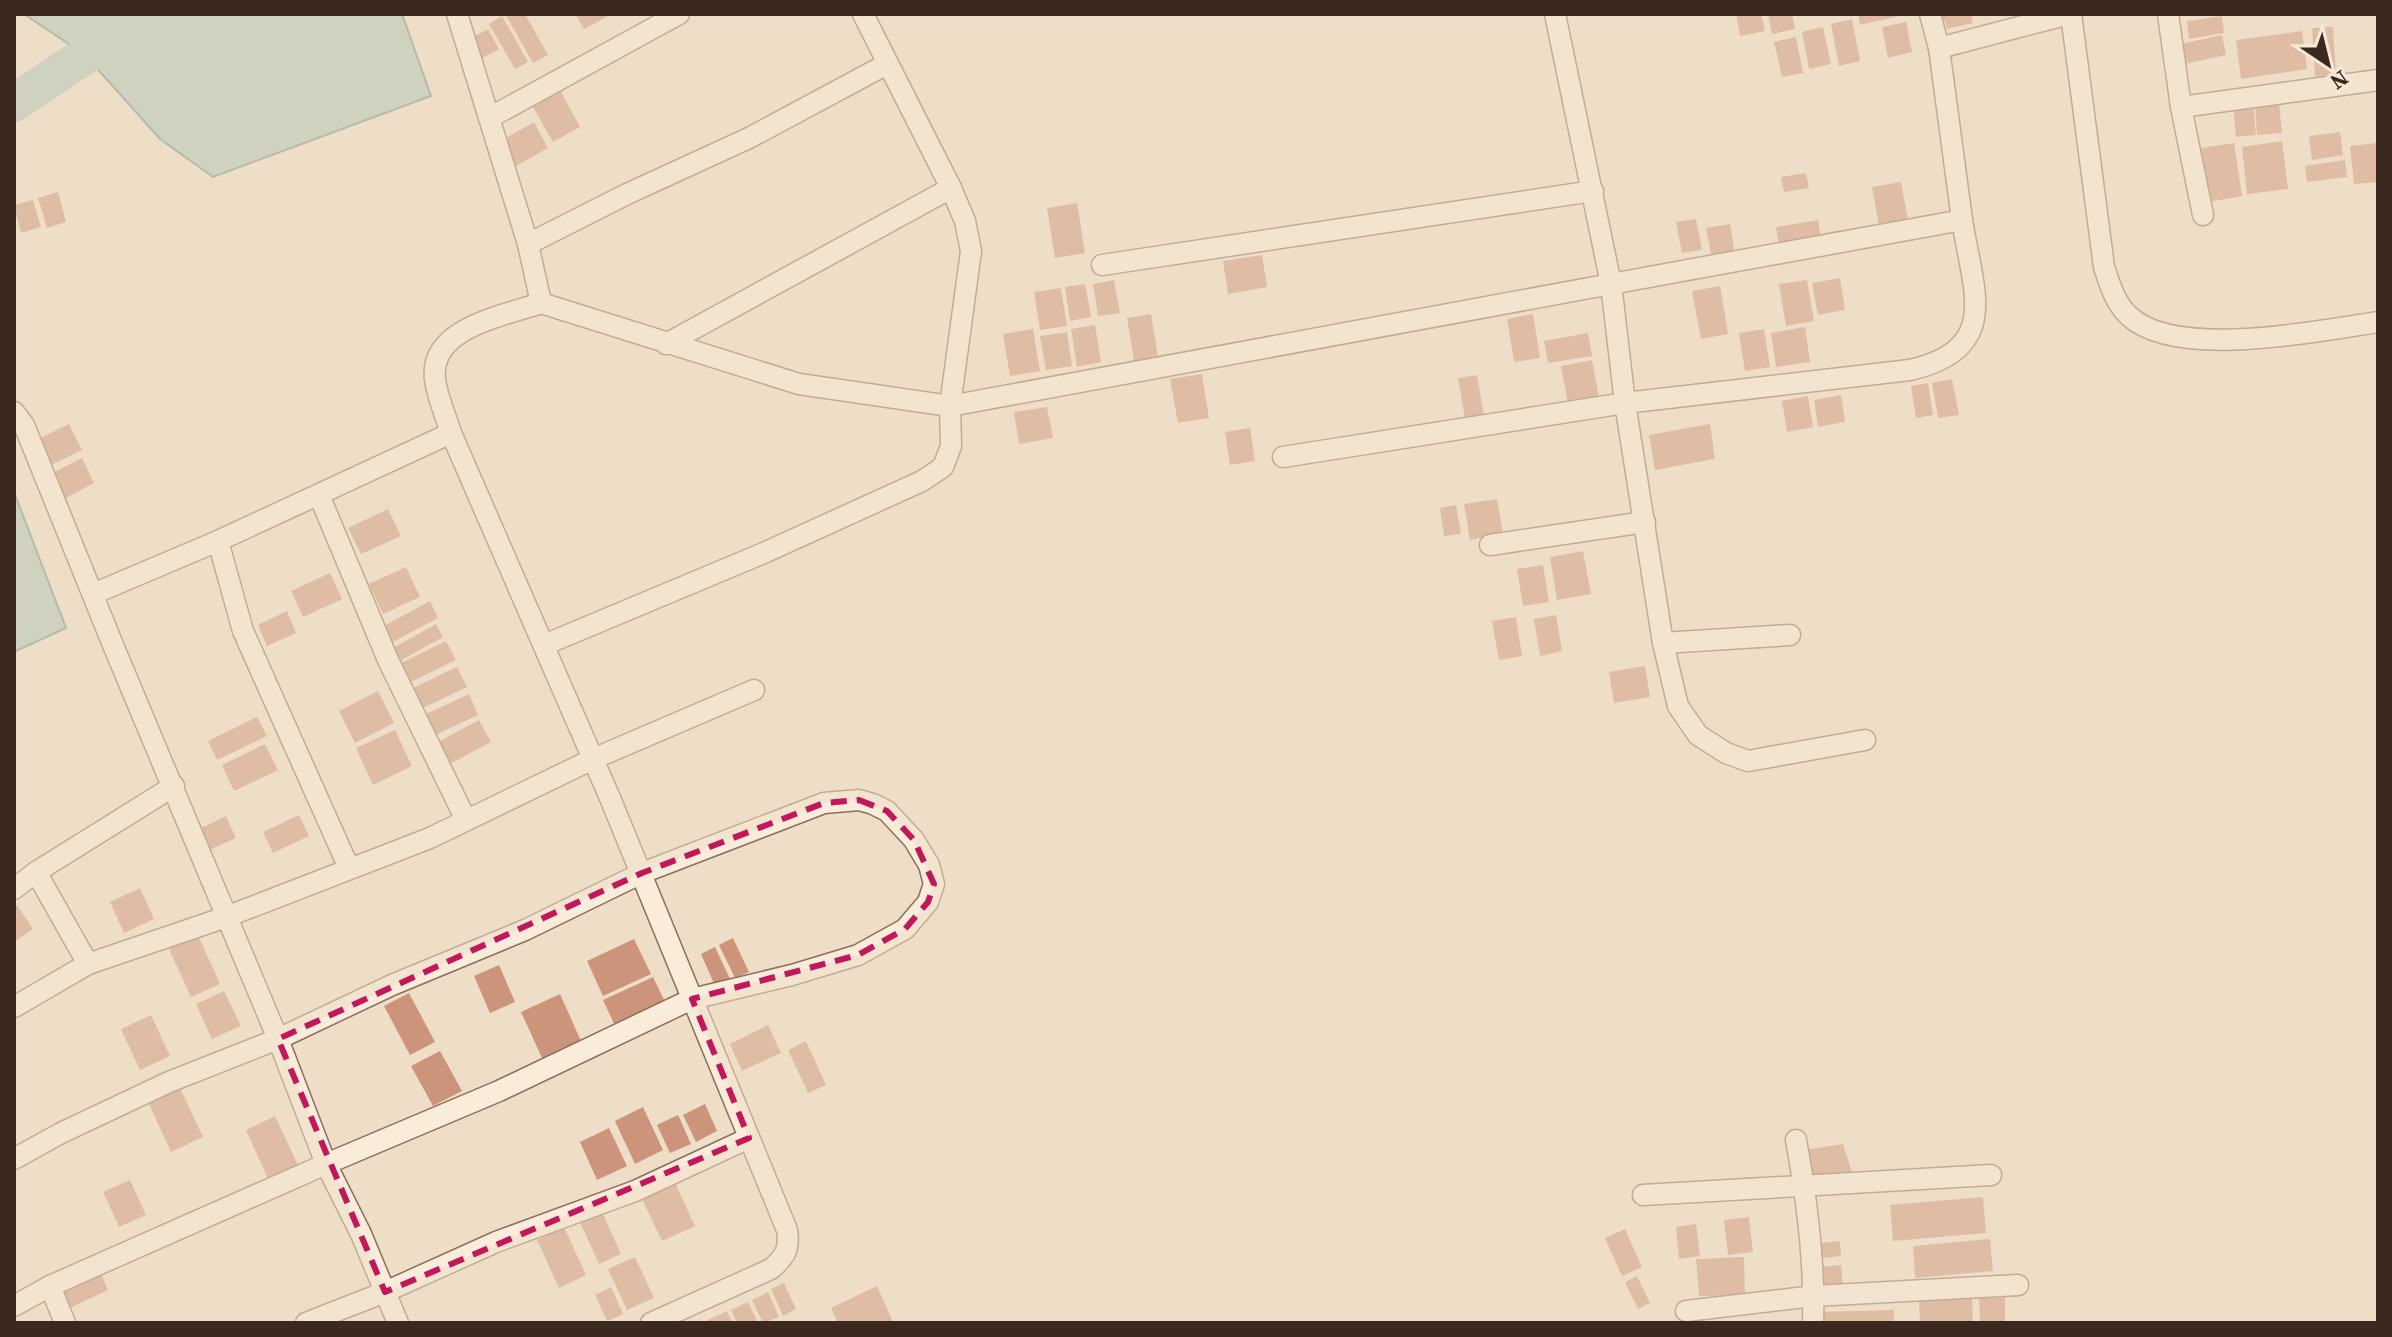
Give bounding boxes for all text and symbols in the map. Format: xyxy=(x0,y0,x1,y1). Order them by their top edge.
north arrow xyxy=(2288,24,2368,104)
text: N xyxy=(2324,63,2355,97)

